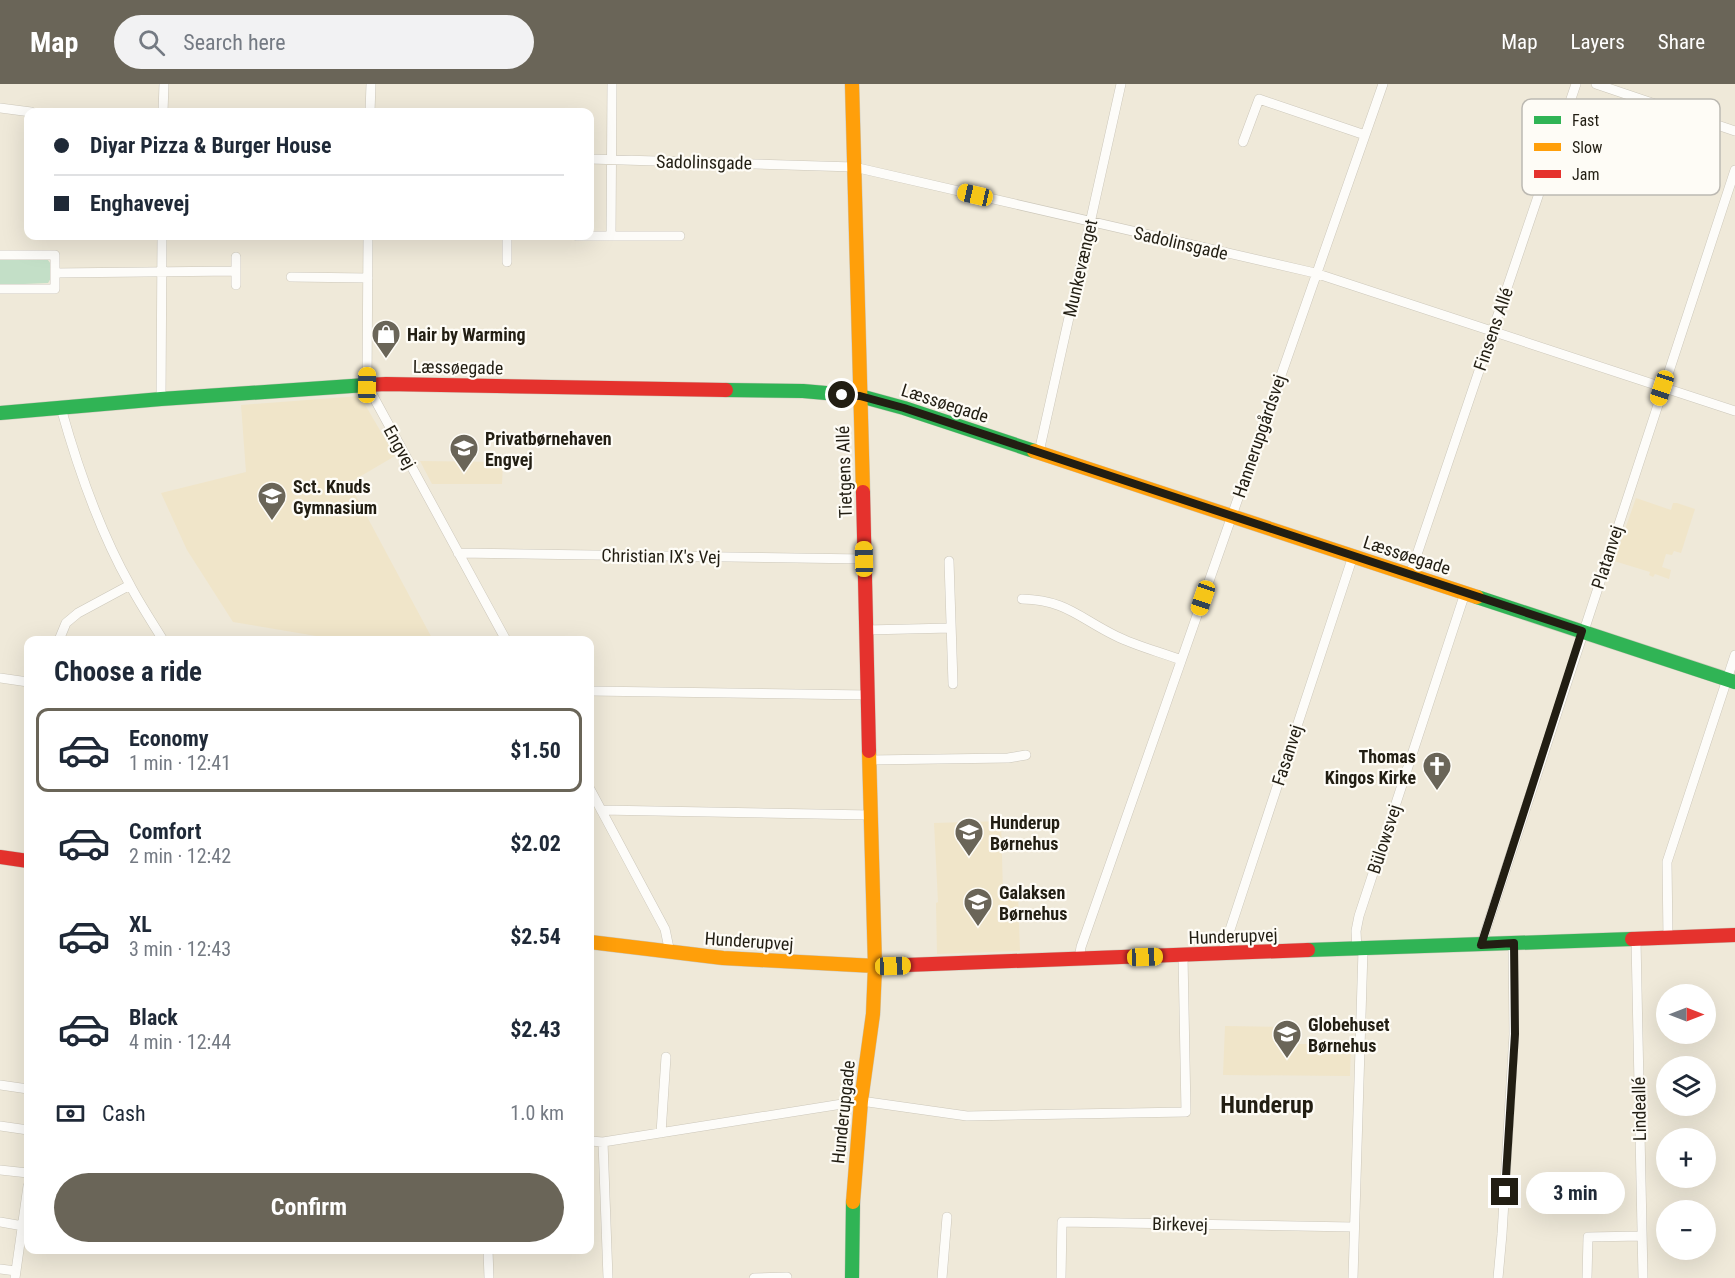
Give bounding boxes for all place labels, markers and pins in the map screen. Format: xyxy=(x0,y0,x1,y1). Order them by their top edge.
shop icon: Hair by Warming xyxy=(370,318,402,360)
place label: Hair by Warming xyxy=(407,324,526,345)
place label: Privatbørnehaven Engvej xyxy=(485,428,612,470)
school or university icon: Privatbørnehaven Engvej xyxy=(448,432,480,474)
place label: Sct. Knuds Gymnasium xyxy=(293,476,377,518)
school or university icon: Sct. Knuds Gymnasium xyxy=(256,480,288,522)
place label: Thomas Kingos Kirke xyxy=(1325,746,1416,788)
church icon: Thomas Kingos Kirke xyxy=(1421,750,1453,792)
place label: Hunderup Børnehus xyxy=(990,812,1060,854)
school or university icon: Hunderup Børnehus xyxy=(953,816,985,858)
place label: Galaksen Børnehus xyxy=(999,882,1067,924)
school or university icon: Galaksen Børnehus xyxy=(962,886,994,928)
place label: Globehuset Børnehus xyxy=(1308,1014,1390,1056)
school or university icon: Globehuset Børnehus xyxy=(1271,1018,1303,1060)

